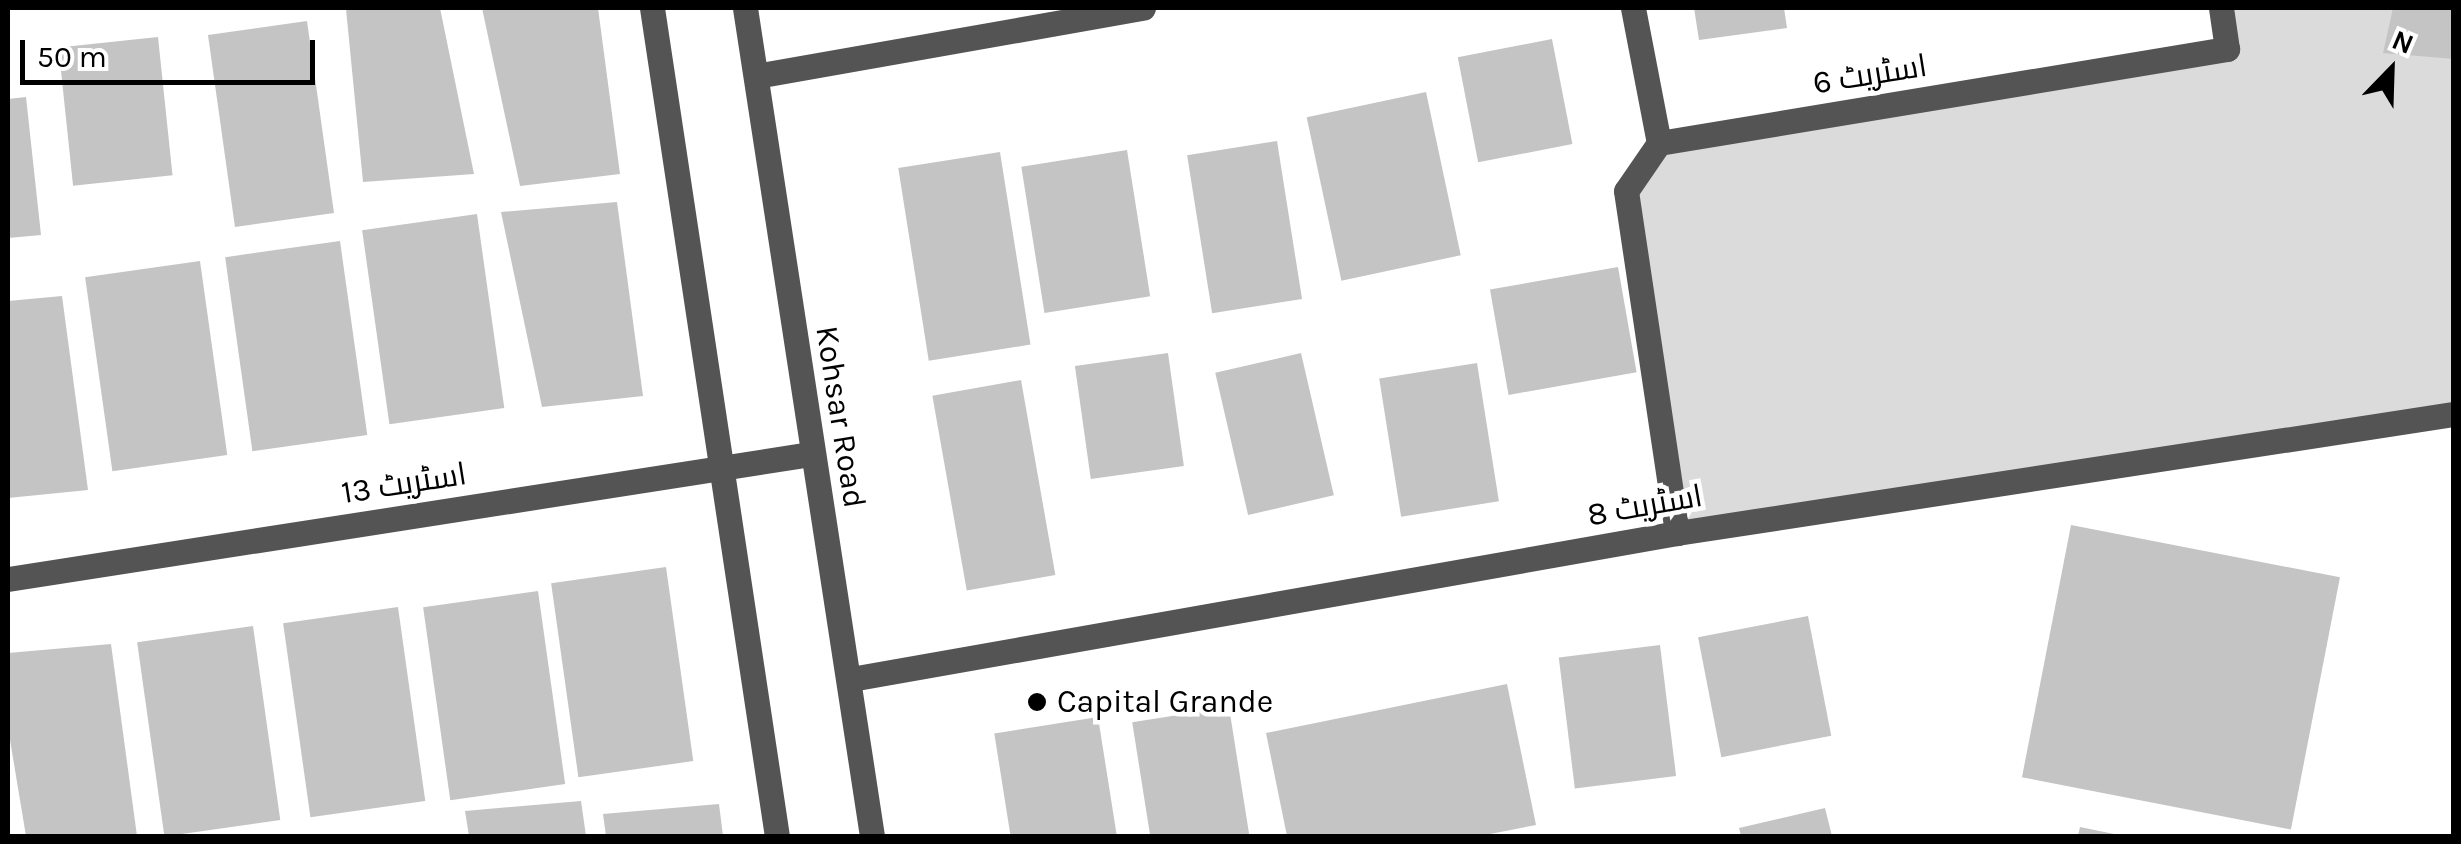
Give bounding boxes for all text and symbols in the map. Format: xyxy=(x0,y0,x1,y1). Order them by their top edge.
scale bar xyxy=(25,20,320,82)
north arrow xyxy=(2341,20,2441,120)
text: N xyxy=(2387,23,2419,61)
text: 50 m xyxy=(37,39,107,75)
street label: اسٹریٹ 6 xyxy=(1810,47,1930,103)
street label: Kohsar Road xyxy=(807,323,873,511)
street label: اسٹریٹ 13 xyxy=(339,455,469,513)
street label: اسٹریٹ 8 xyxy=(1585,477,1705,535)
place label: Capital Grande xyxy=(1057,683,1273,721)
marker: Capital Grande xyxy=(1026,691,1048,713)

